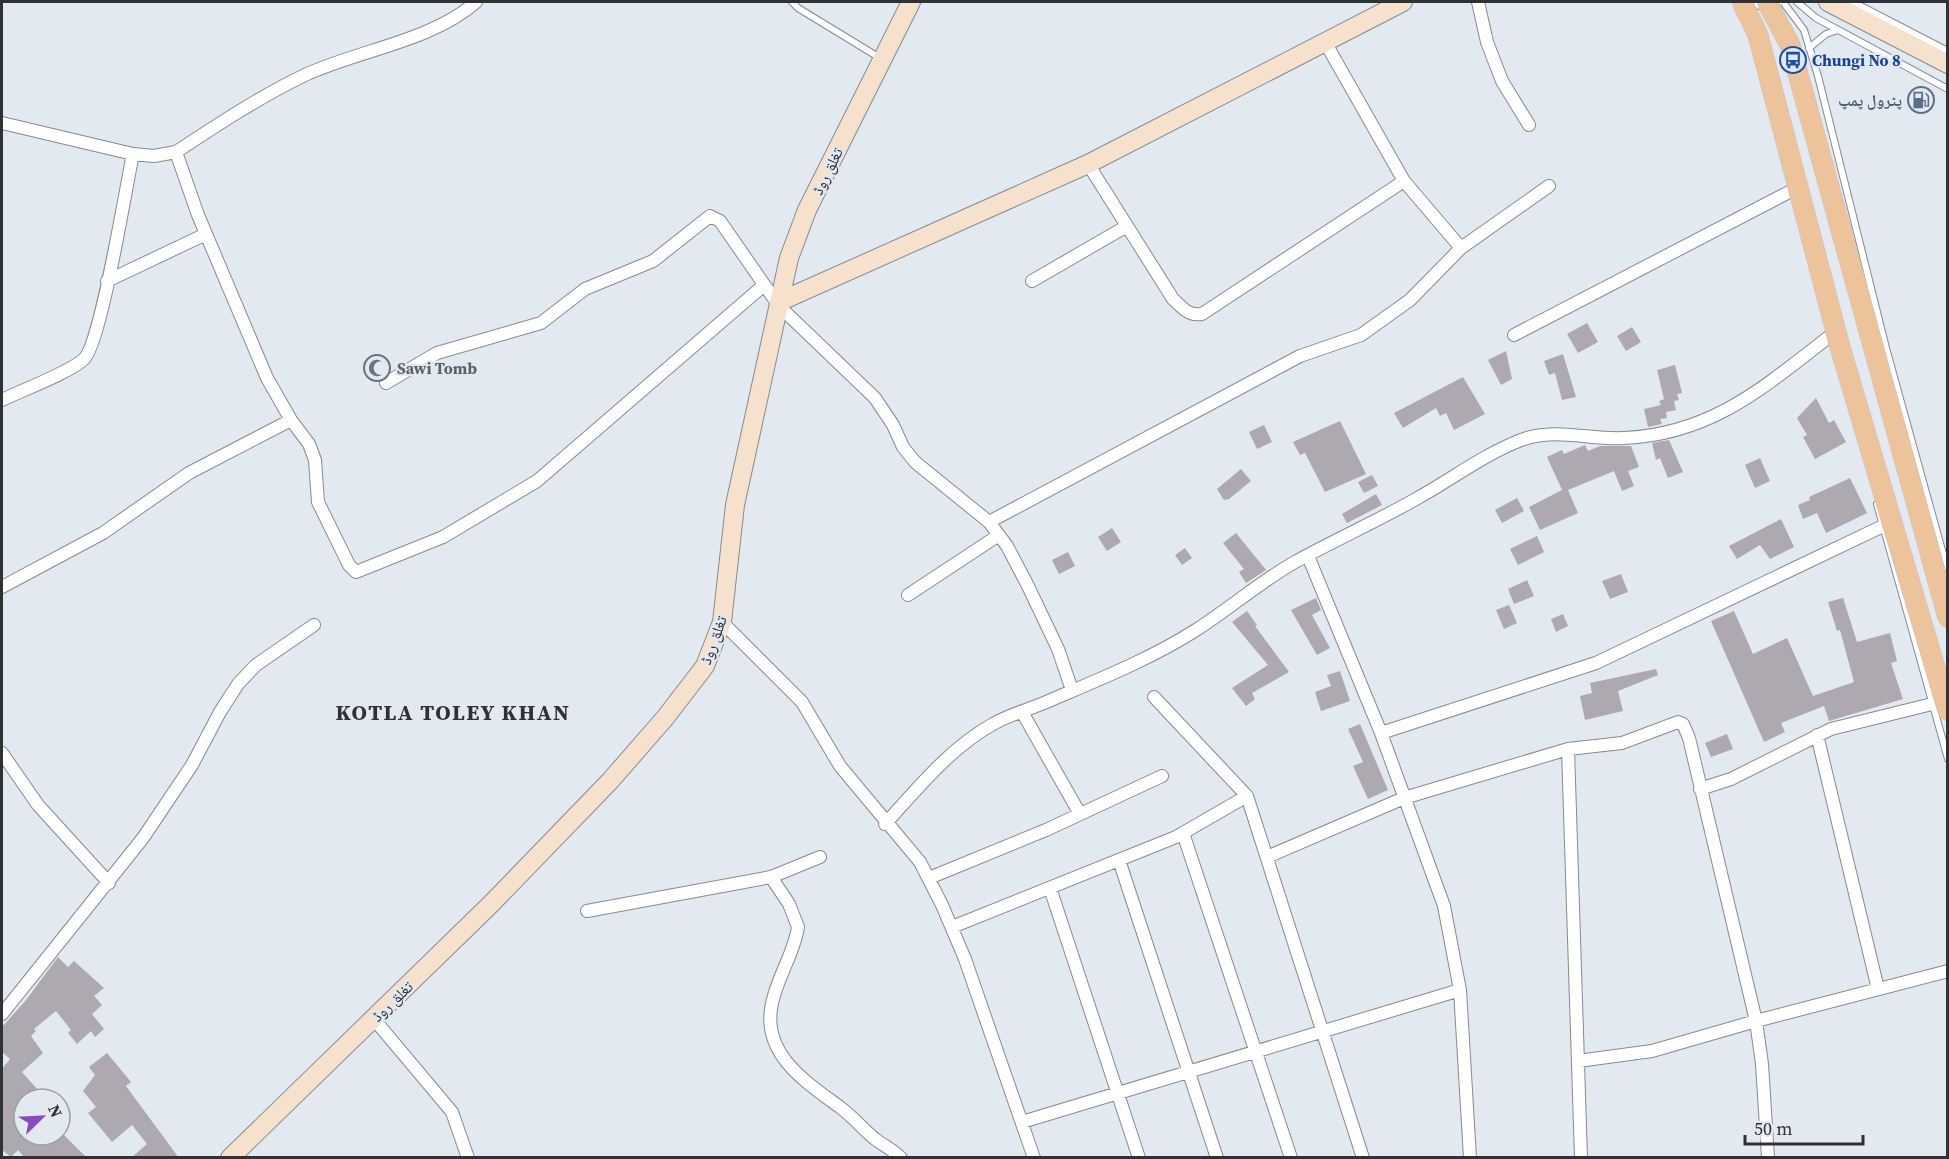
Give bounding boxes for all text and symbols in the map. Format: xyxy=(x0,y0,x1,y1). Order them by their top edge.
bus stop icon: Chungi No 8 xyxy=(1778,45,1808,75)
place label: Chungi No 8 xyxy=(1812,49,1901,71)
fuel station icon: پٹرول پمپ xyxy=(1906,85,1936,115)
place label: پٹرول پمپ xyxy=(1838,89,1902,111)
street label: تغلق روڈ xyxy=(806,143,848,198)
mosque icon: Sawi Tomb xyxy=(362,353,392,383)
place label: Sawi Tomb xyxy=(397,357,477,379)
street label: تغلق روڈ xyxy=(694,612,732,667)
district label: KOTLA TOLEY KHAN xyxy=(335,697,571,727)
street label: تغلق روڈ xyxy=(366,975,418,1026)
north arrow xyxy=(12,1087,72,1147)
text: N xyxy=(43,1101,68,1121)
scale bar xyxy=(1745,1108,1864,1146)
text: 50 m xyxy=(1754,1116,1792,1141)

